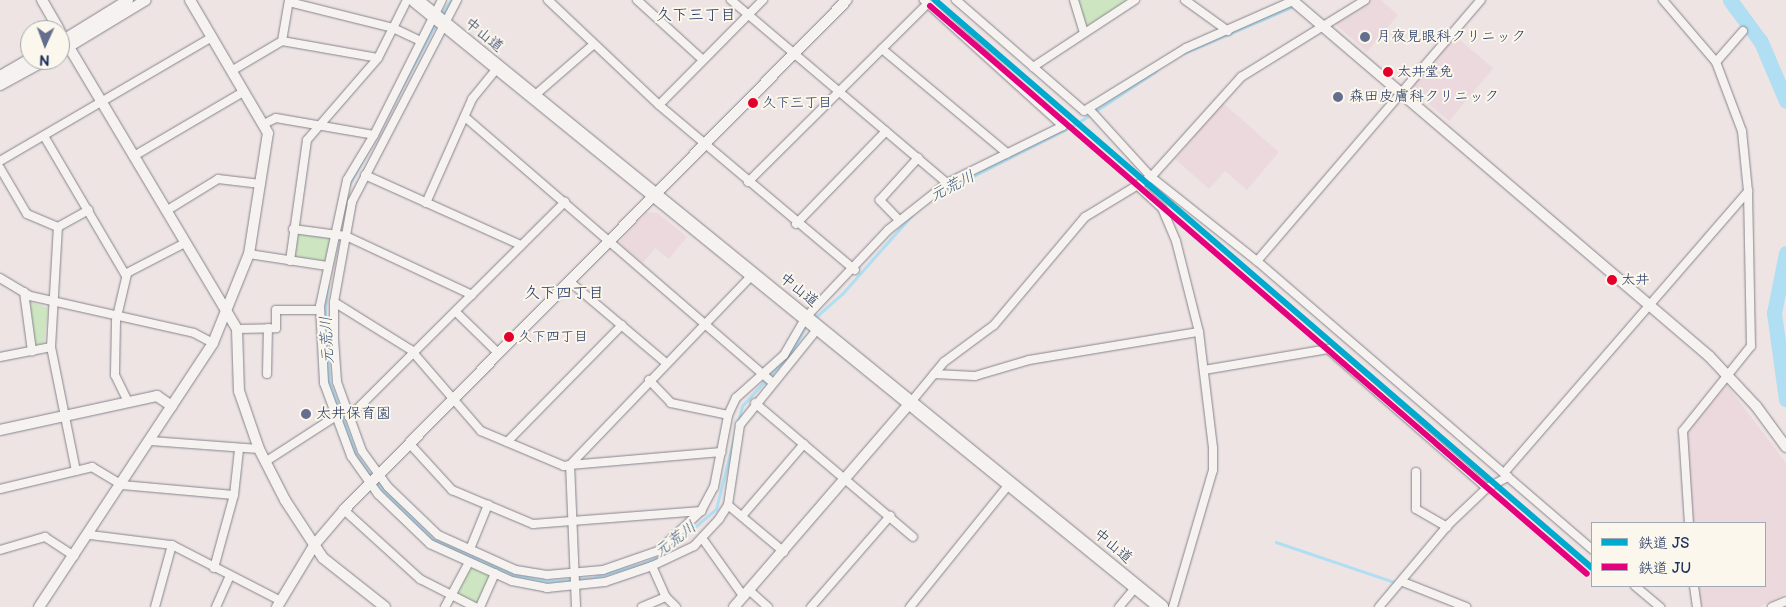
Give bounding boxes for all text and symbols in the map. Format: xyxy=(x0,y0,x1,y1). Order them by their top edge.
district label: 久下三丁目 xyxy=(656,6,736,26)
street label: 中山道 xyxy=(461,14,507,56)
north arrow xyxy=(20,20,70,70)
place label: 月夜見眼科クリニック xyxy=(1376,28,1526,46)
marker: 月夜見眼科クリニック xyxy=(1358,30,1372,44)
text: N xyxy=(39,51,50,68)
place label: 太井堂免 xyxy=(1397,64,1453,80)
marker: 太井堂免 xyxy=(1383,67,1393,77)
place label: 森田皮膚科クリニック xyxy=(1349,88,1499,106)
marker: 森田皮膚科クリニック xyxy=(1331,90,1345,104)
place label: 久下三丁目 xyxy=(762,95,832,111)
marker: 久下三丁目 xyxy=(748,98,758,108)
water label: 元荒川 xyxy=(927,168,979,206)
street label: 中山道 xyxy=(776,269,822,311)
place label: 太井 xyxy=(1621,272,1649,288)
marker: 太井 xyxy=(1607,275,1617,285)
district label: 久下四丁目 xyxy=(524,284,604,304)
water label: 元荒川 xyxy=(317,316,339,364)
place label: 久下四丁目 xyxy=(518,329,588,345)
marker: 久下四丁目 xyxy=(504,332,514,342)
place label: 太井保育園 xyxy=(316,405,391,423)
marker: 太井保育園 xyxy=(300,408,312,420)
water label: 元荒川 xyxy=(651,518,701,562)
legend xyxy=(1591,522,1766,587)
street label: 中山道 xyxy=(1090,525,1136,567)
text: 鉄道 JS xyxy=(1638,534,1689,553)
text: 鉄道 JU xyxy=(1638,559,1691,578)

